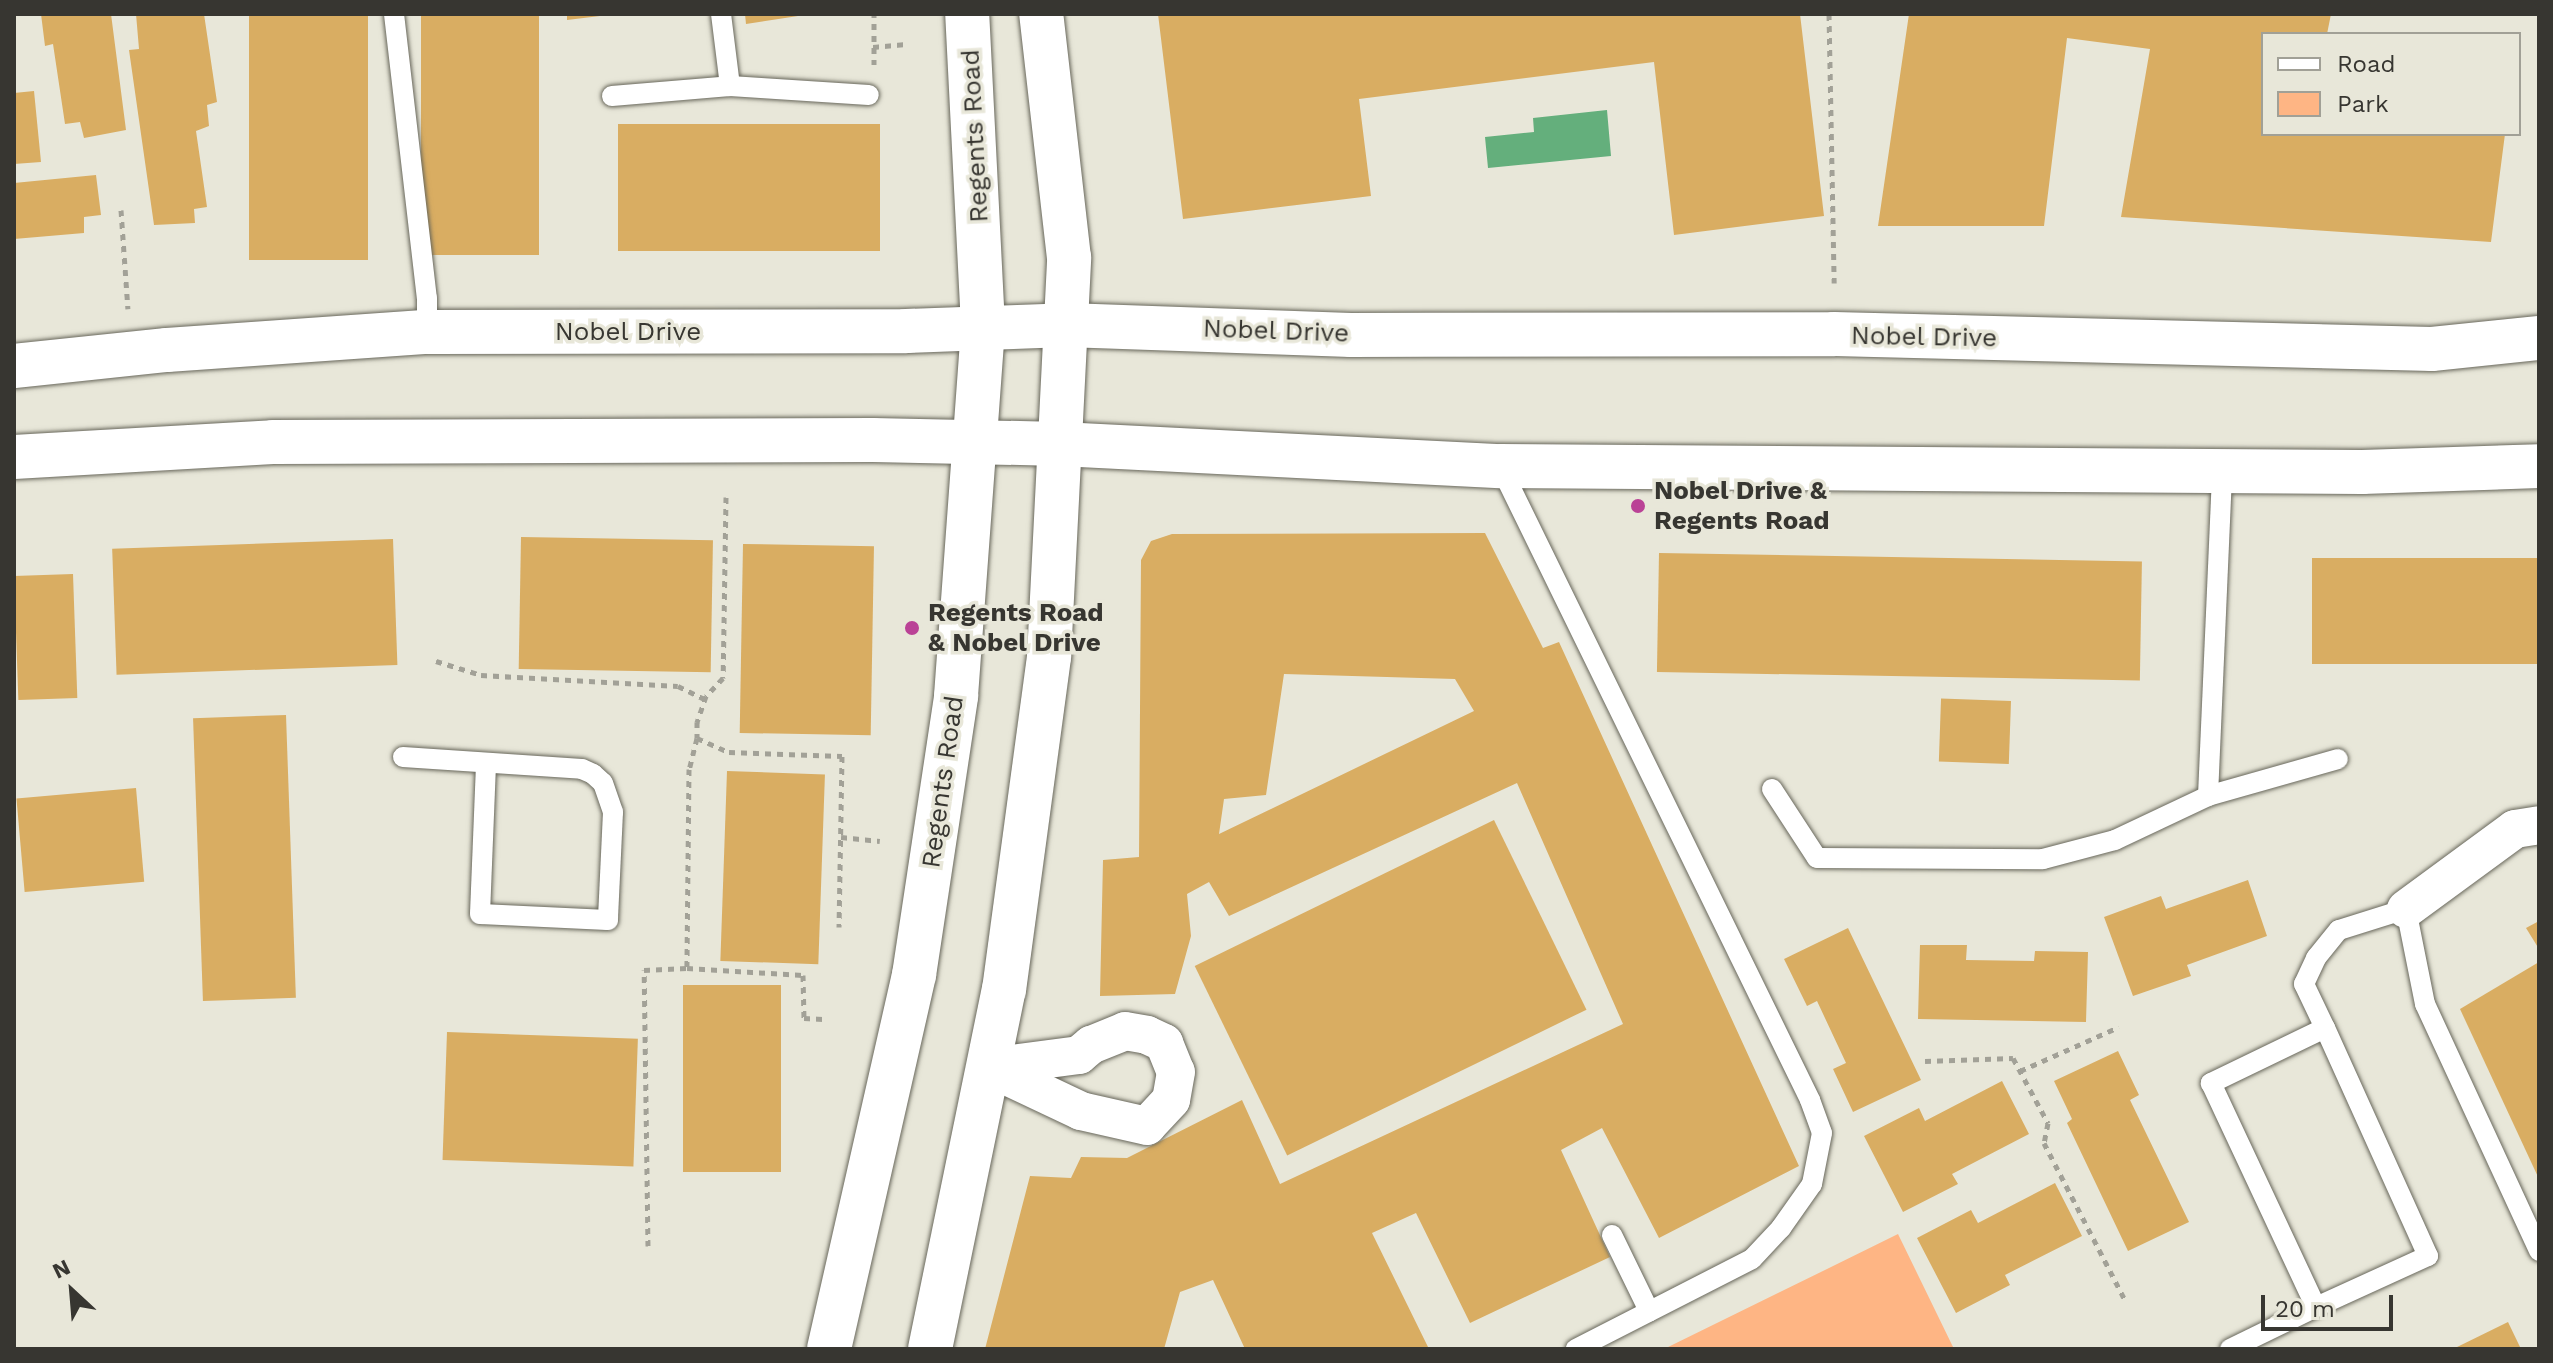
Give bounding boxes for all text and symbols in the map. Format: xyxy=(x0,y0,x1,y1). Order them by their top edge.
legend xyxy=(2261,32,2521,136)
street label: Regents Road xyxy=(955,49,995,223)
text: Road xyxy=(2337,50,2396,78)
text: Park xyxy=(2337,90,2389,118)
street label: Nobel Drive xyxy=(1202,313,1350,349)
street label: Nobel Drive xyxy=(554,316,702,348)
street label: Nobel Drive xyxy=(1850,320,1998,354)
place label: Nobel Drive & Regents Road xyxy=(1654,475,1830,536)
marker: Nobel Drive & Regents Road xyxy=(1629,497,1647,515)
place label: Regents Road & Nobel Drive xyxy=(928,597,1104,658)
marker: Regents Road & Nobel Drive xyxy=(903,619,921,637)
street label: Regents Road xyxy=(915,694,971,870)
north arrow xyxy=(32,1251,112,1331)
text: N xyxy=(48,1254,74,1284)
scale bar xyxy=(2265,1279,2397,1329)
text: 20 m xyxy=(2275,1295,2335,1323)

